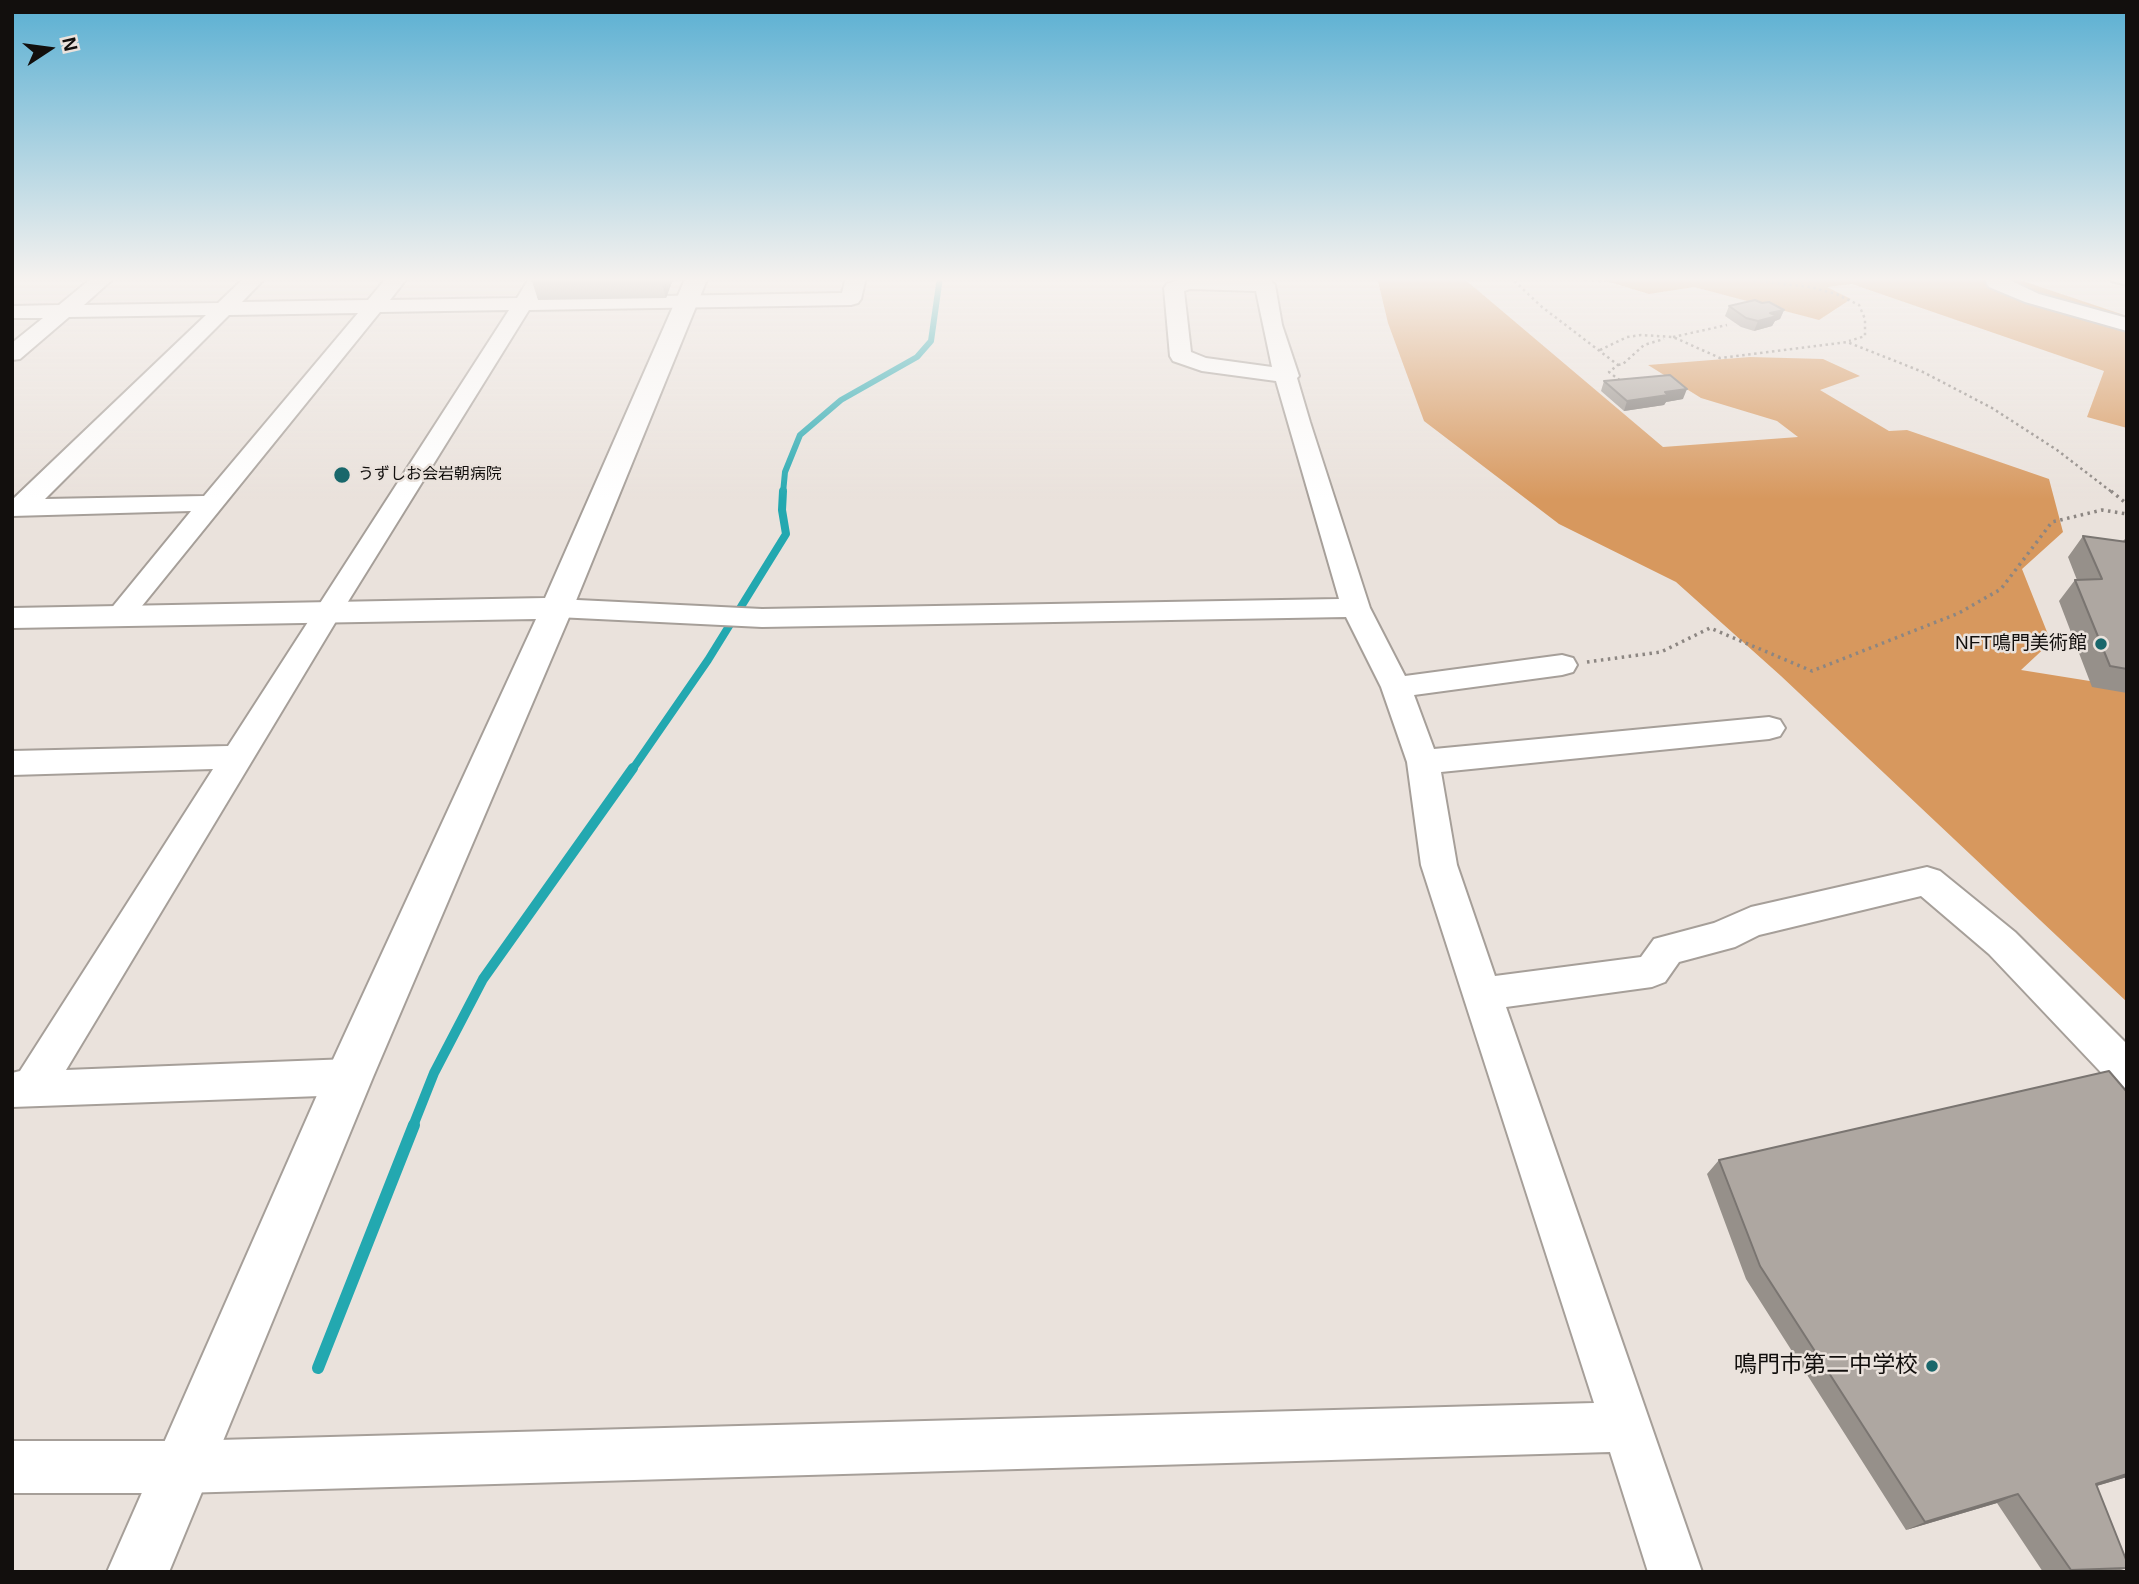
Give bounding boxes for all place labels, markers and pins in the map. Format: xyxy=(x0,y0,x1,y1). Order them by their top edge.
marker: うずしお会岩朝病院 xyxy=(332,465,352,485)
place label: うずしお会岩朝病院 xyxy=(358,465,502,485)
place label: NFT鳴門美術館 xyxy=(1955,633,2087,655)
marker: NFT鳴門美術館 xyxy=(2093,636,2109,652)
place label: 鳴門市第二中学校 xyxy=(1734,1352,1918,1380)
marker: 鳴門市第二中学校 xyxy=(1924,1358,1940,1374)

